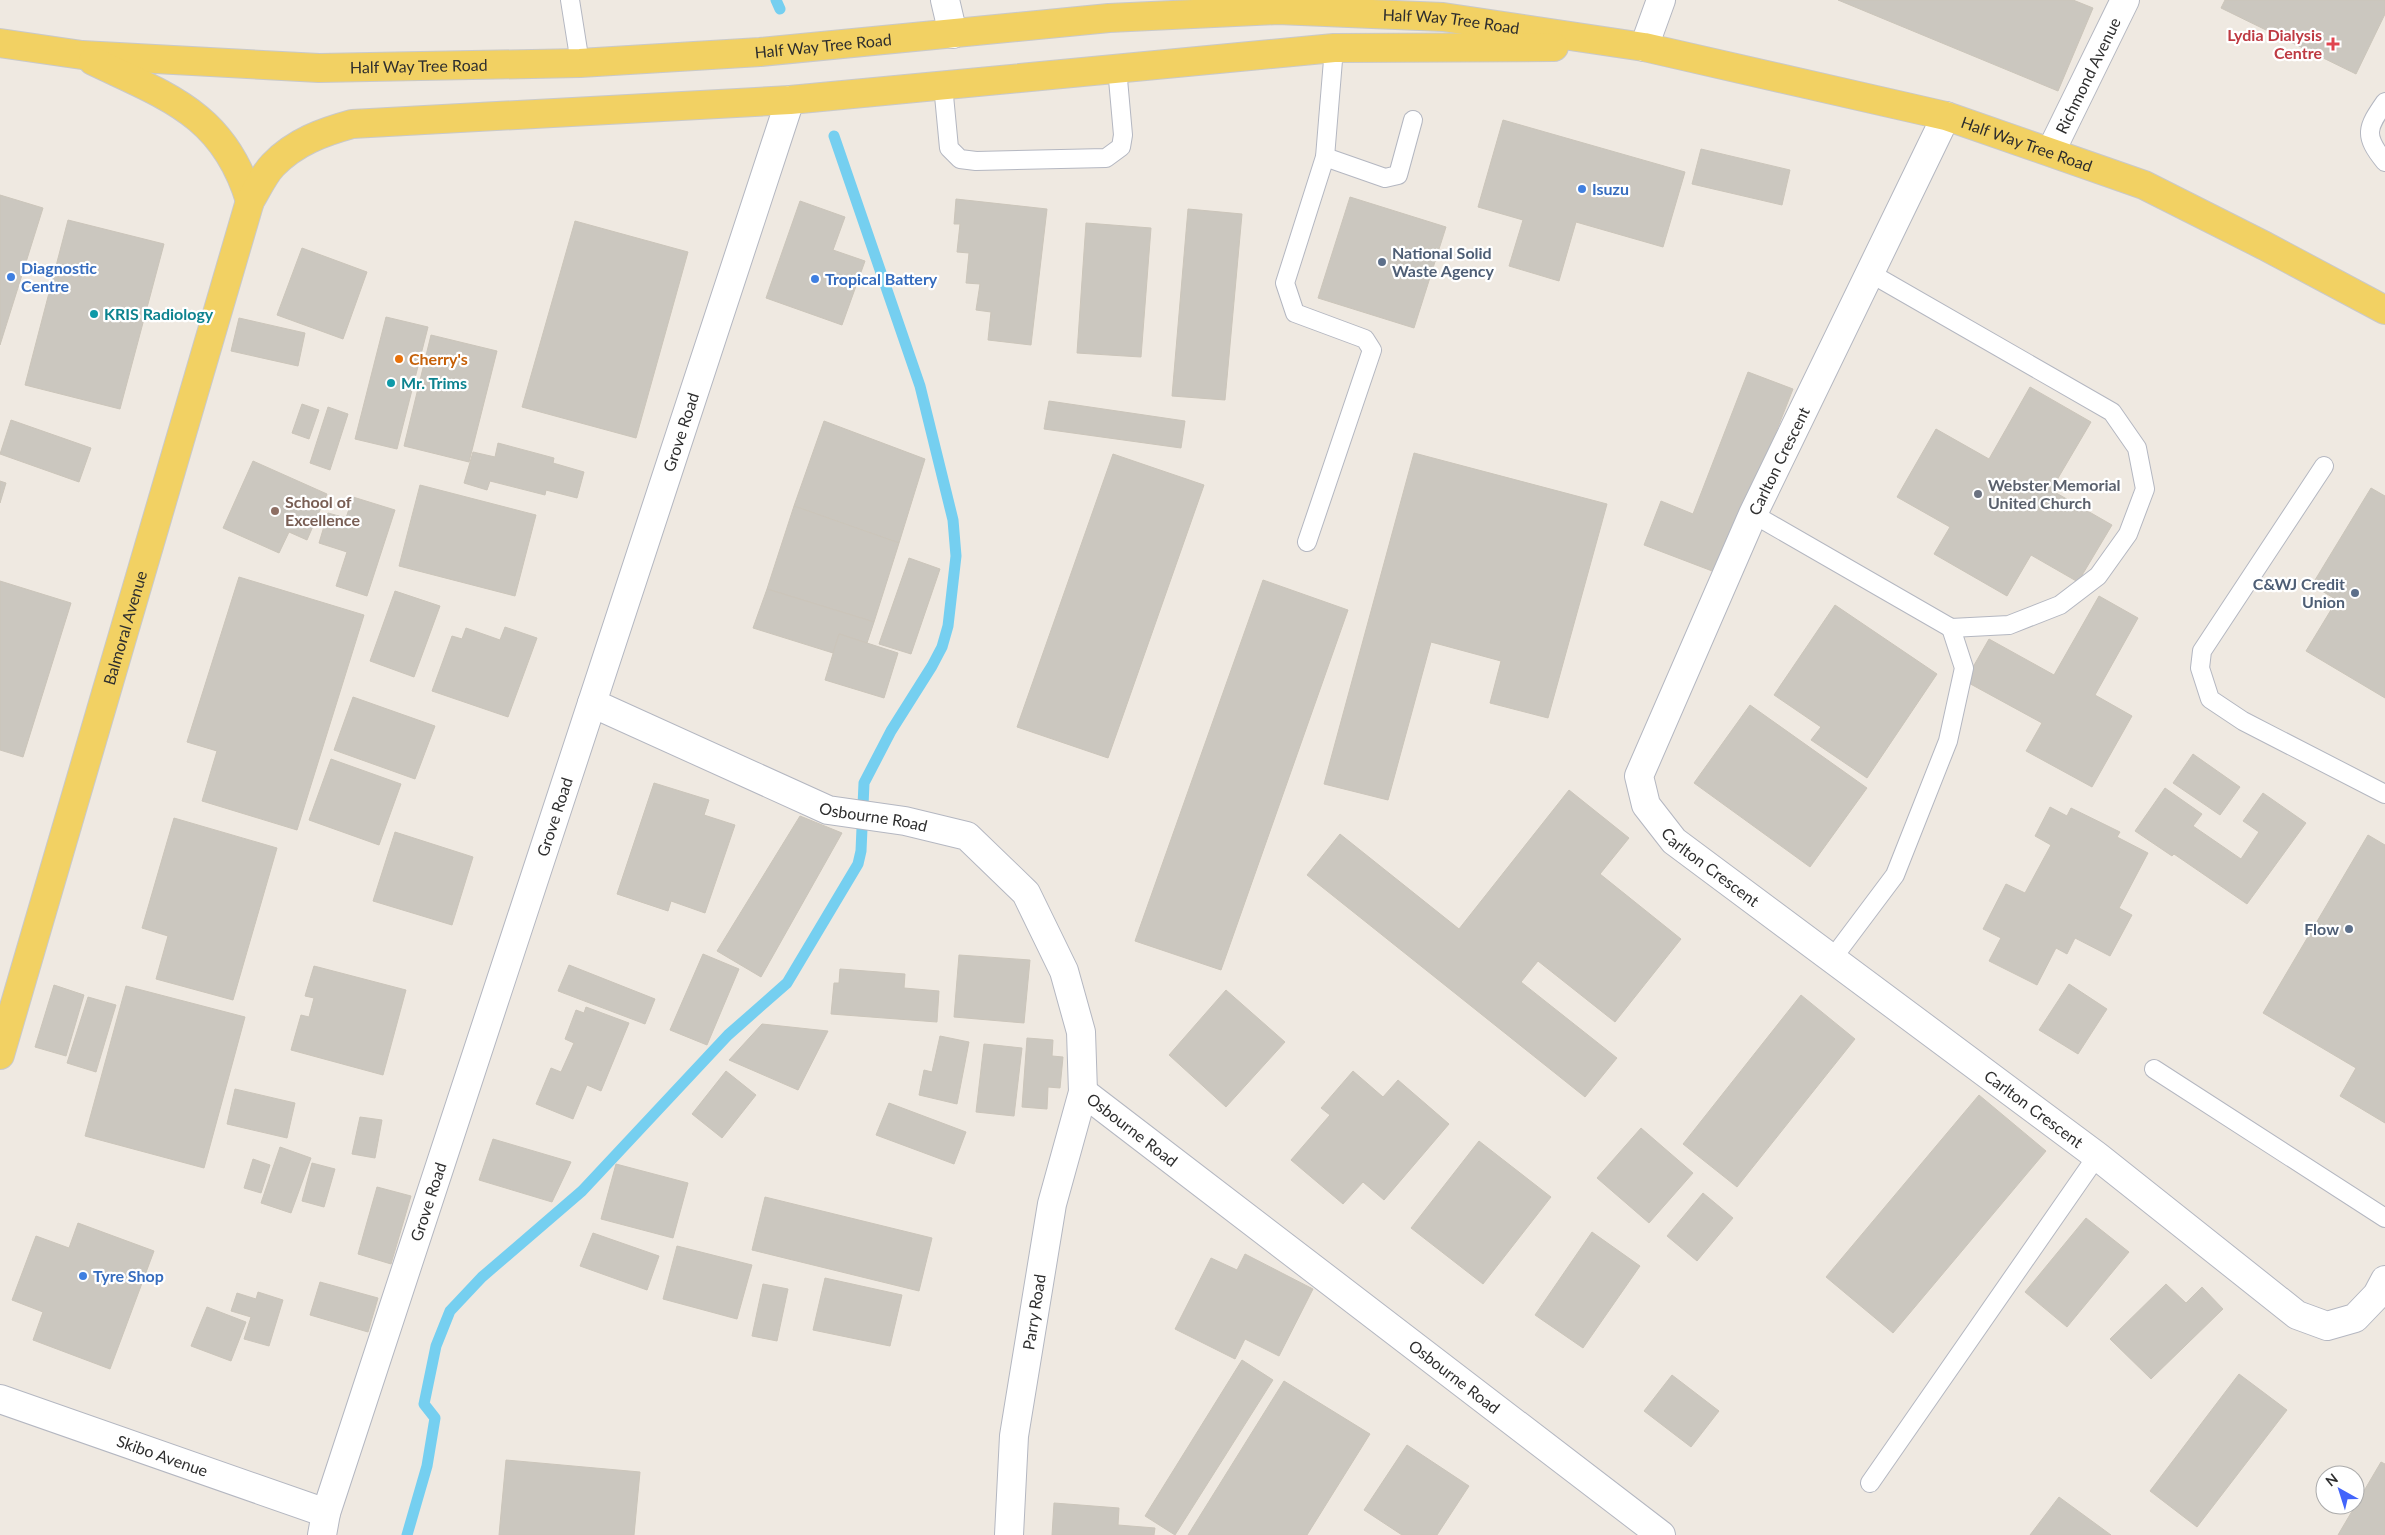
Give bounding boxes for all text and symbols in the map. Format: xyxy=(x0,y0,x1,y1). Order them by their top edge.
street label: Half Way Tree Road xyxy=(1382,4,1521,37)
street label: Richmond Avenue xyxy=(2051,14,2124,137)
place label: Lydia Dialysis Centre xyxy=(2227,25,2322,62)
street label: Half Way Tree Road xyxy=(754,29,892,61)
marker: Lydia Dialysis Centre xyxy=(2326,37,2340,51)
street label: Half Way Tree Road xyxy=(350,55,488,76)
street label: Half Way Tree Road xyxy=(1959,112,2095,175)
place label: Isuzu xyxy=(1592,179,1629,198)
marker: Isuzu xyxy=(1576,183,1588,195)
place label: National Solid Waste Agency xyxy=(1392,243,1494,280)
marker: National Solid Waste Agency xyxy=(1376,256,1388,268)
place label: Diagnostic Centre xyxy=(21,258,97,295)
place label: Tropical Battery xyxy=(825,269,938,288)
marker: Diagnostic Centre xyxy=(5,271,17,283)
marker: Tropical Battery xyxy=(809,273,821,285)
place label: KRIS Radiology xyxy=(104,304,214,323)
marker: KRIS Radiology xyxy=(88,308,100,320)
place label: Cherry's xyxy=(409,349,468,368)
marker: Cherry's xyxy=(393,353,405,365)
place label: Mr. Trims xyxy=(401,373,467,392)
marker: Mr. Trims xyxy=(385,377,397,389)
street label: Grove Road xyxy=(659,390,702,474)
street label: Carlton Crescent xyxy=(1744,403,1813,518)
place label: Webster Memorial United Church xyxy=(1988,475,2121,512)
marker: Webster Memorial United Church xyxy=(1972,488,1984,500)
place label: School of Excellence xyxy=(285,492,360,529)
marker: School of Excellence xyxy=(269,505,281,517)
street label: Balmoral Avenue xyxy=(99,568,150,687)
place label: C&WJ Credit Union xyxy=(2253,574,2345,611)
marker: C&WJ Credit Union xyxy=(2349,587,2361,599)
street label: Grove Road xyxy=(532,775,576,859)
street label: Osbourne Road xyxy=(816,797,930,835)
street label: Carlton Crescent xyxy=(1658,823,1763,910)
place label: Flow xyxy=(2304,919,2339,938)
marker: Flow xyxy=(2343,923,2355,935)
street label: Carlton Crescent xyxy=(1981,1066,2087,1152)
street label: Osbourne Road xyxy=(1083,1088,1182,1170)
street label: Grove Road xyxy=(406,1160,450,1243)
place label: Tyre Shop xyxy=(93,1266,164,1285)
marker: Tyre Shop xyxy=(77,1270,89,1282)
street label: Parry Road xyxy=(1018,1273,1049,1351)
street label: Osbourne Road xyxy=(1406,1335,1504,1417)
street label: Skibo Avenue xyxy=(114,1431,211,1480)
north arrow xyxy=(2315,1465,2365,1515)
text: N xyxy=(2322,1470,2341,1490)

